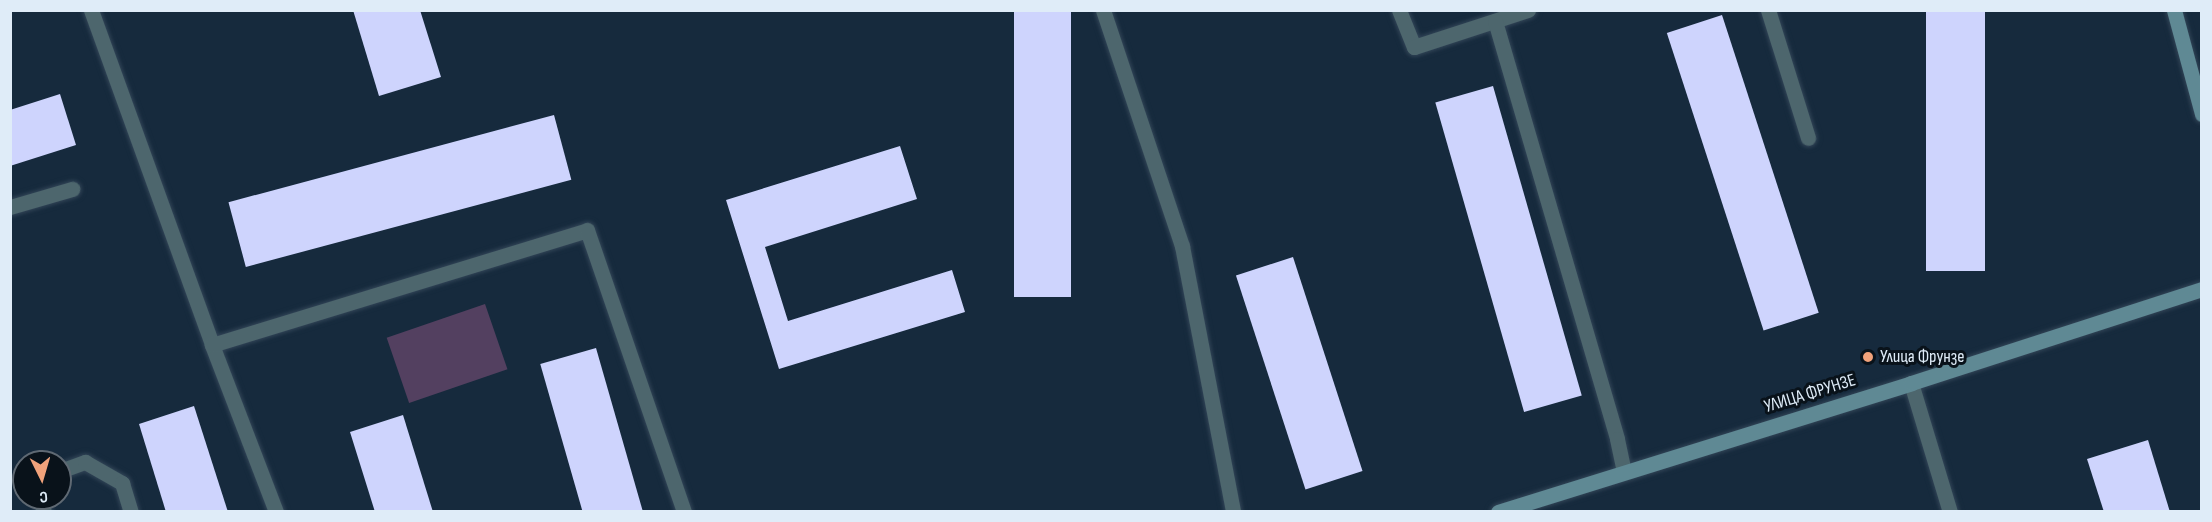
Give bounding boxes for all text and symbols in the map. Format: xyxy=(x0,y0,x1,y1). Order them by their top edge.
place label: Улица Фрунзе xyxy=(1880,346,1965,368)
marker: Улица Фрунзе xyxy=(1861,350,1875,364)
street label: УЛИЦА ФРУНЗЕ xyxy=(1762,370,1858,418)
north arrow xyxy=(12,450,72,510)
text: С xyxy=(39,487,48,506)

